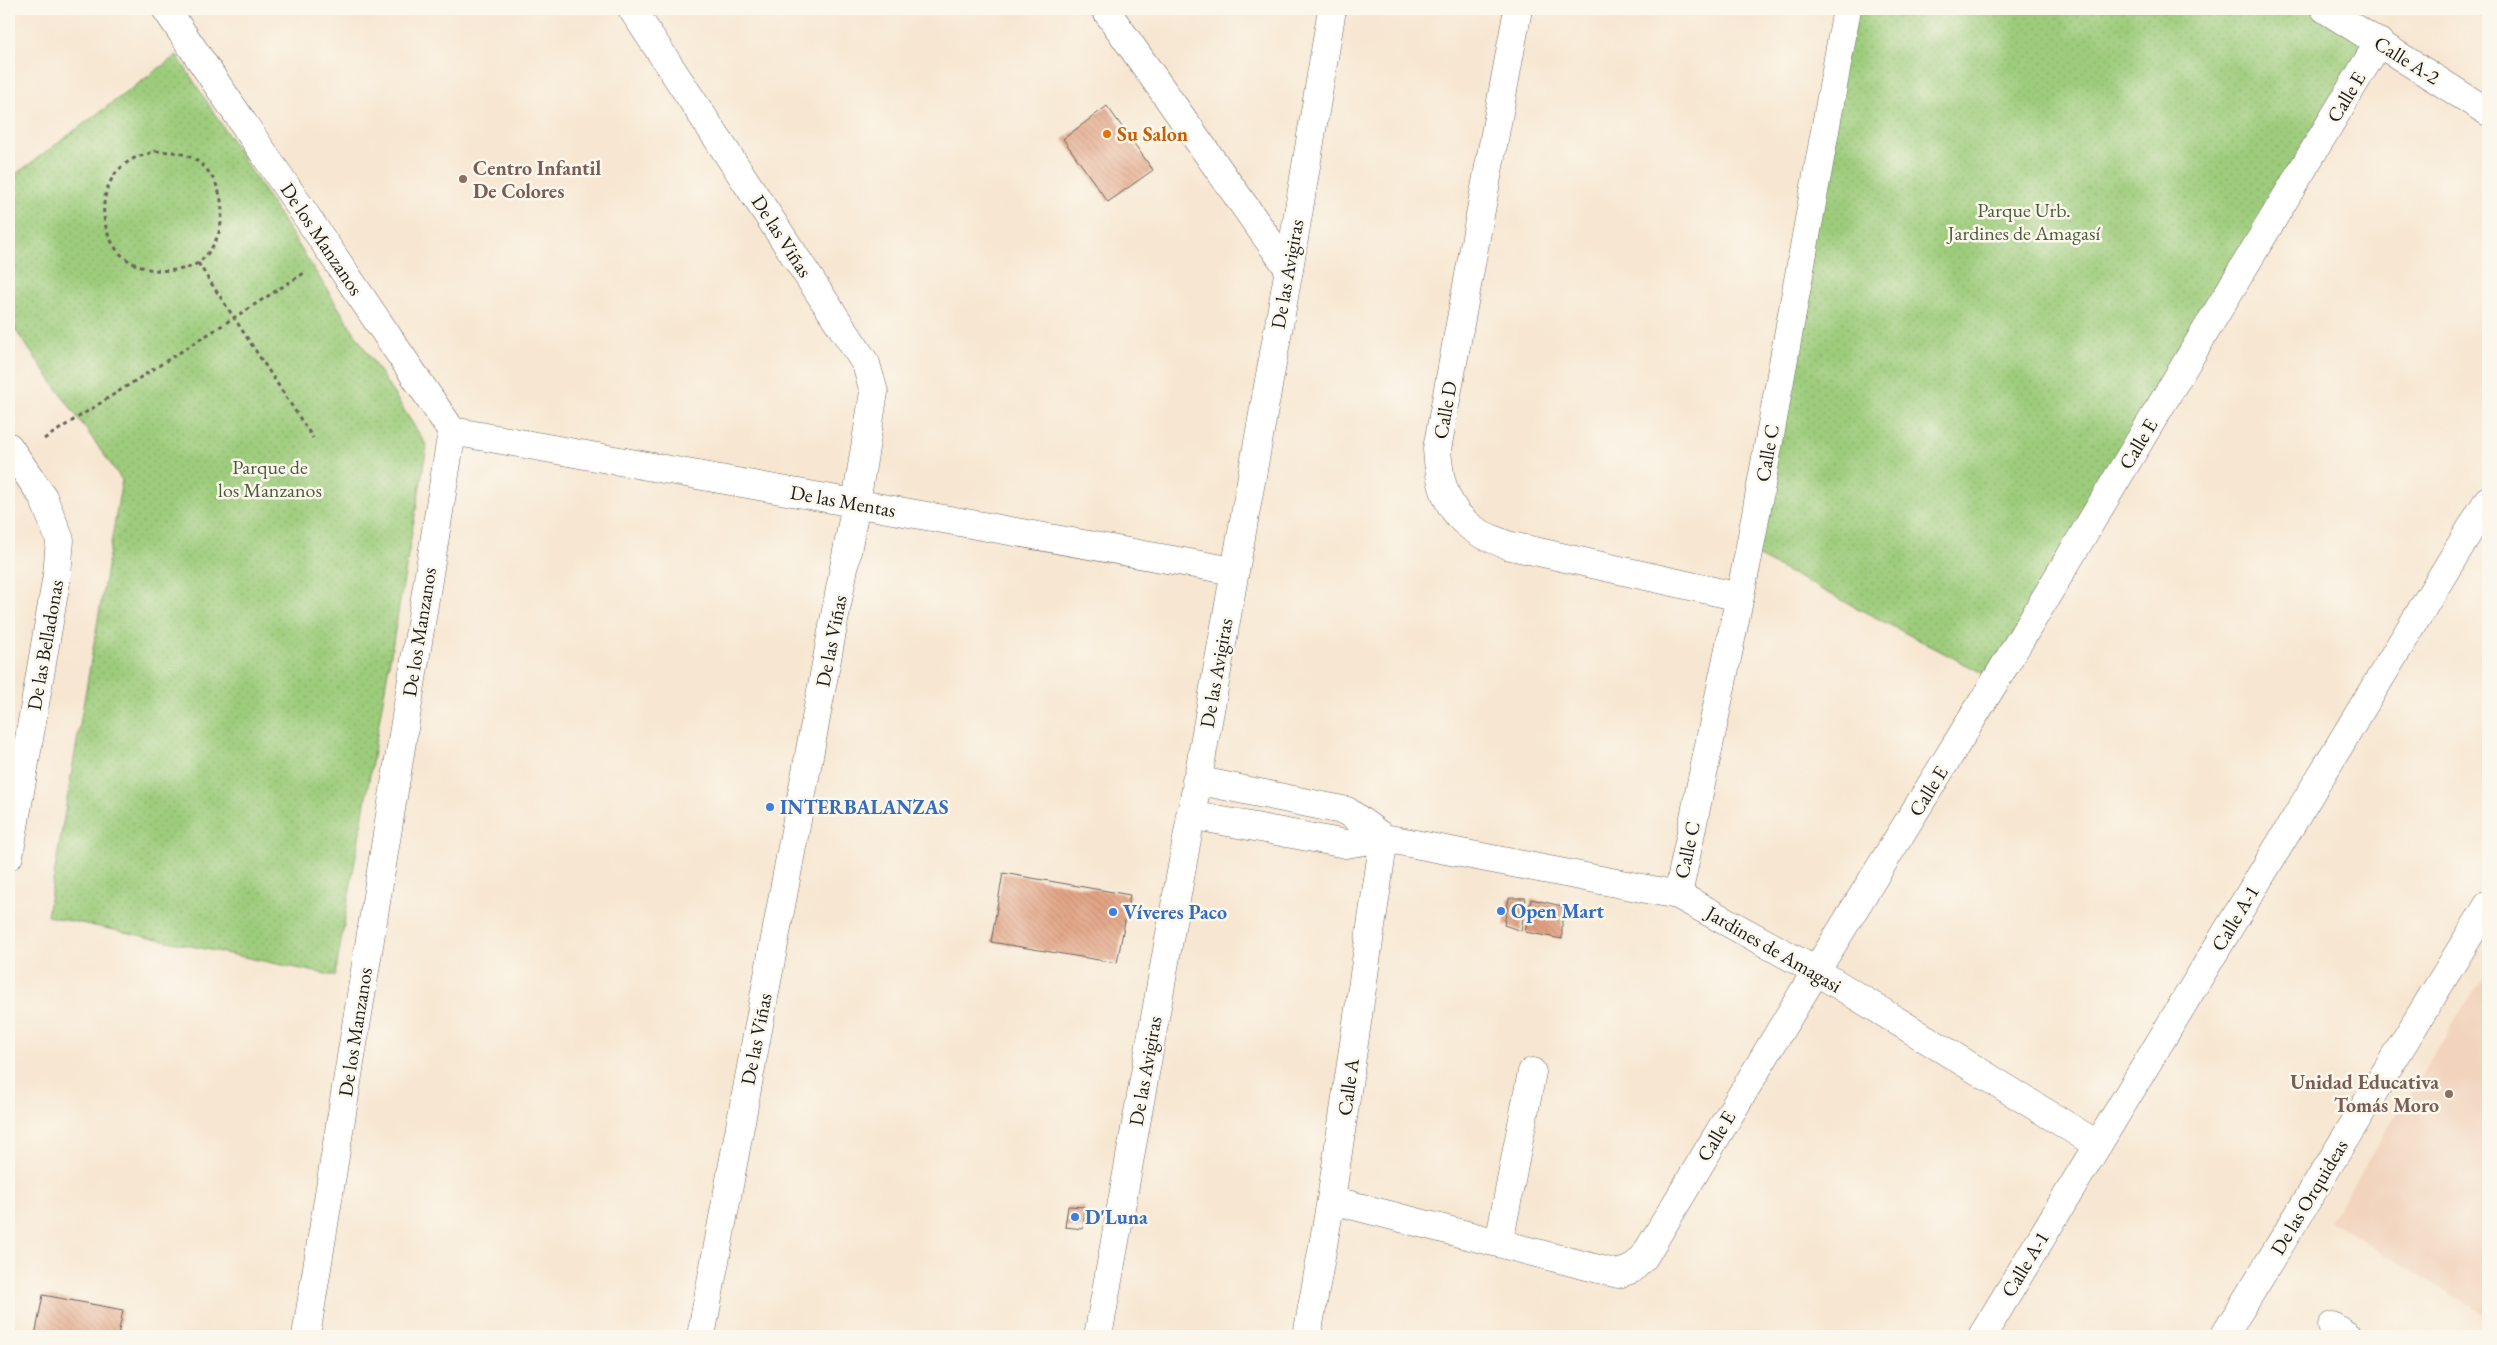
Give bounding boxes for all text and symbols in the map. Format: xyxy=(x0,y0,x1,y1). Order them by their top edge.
street label: Calle A-2 xyxy=(2369,30,2445,90)
street label: Calle E xyxy=(2321,67,2371,127)
place label: Su Salon xyxy=(1117,121,1188,147)
marker: Su Salon xyxy=(1101,128,1113,140)
place label: Centro Infantil De Colores xyxy=(473,155,601,204)
marker: Centro Infantil De Colores xyxy=(457,173,469,185)
street label: De los Manzanos xyxy=(275,178,369,300)
street label: De las Viñas xyxy=(746,190,818,282)
park label: Parque Urb. Jardines de Amagasí xyxy=(1946,197,2100,246)
street label: De las Avigiras xyxy=(1265,217,1309,331)
street label: Calle D xyxy=(1427,379,1463,441)
street label: Calle E xyxy=(2113,414,2163,474)
street label: Calle C xyxy=(1749,422,1785,484)
park label: Parque de los Manzanos xyxy=(218,454,322,503)
street label: De las Mentas xyxy=(788,479,898,523)
street label: De los Manzanos xyxy=(396,565,442,699)
street label: De las Belladonas xyxy=(21,578,69,712)
street label: De las Viñas xyxy=(809,593,853,689)
street label: De las Avigiras xyxy=(1194,616,1238,730)
street label: Calle E xyxy=(1902,761,1954,821)
place label: INTERBALANZAS xyxy=(780,794,949,820)
marker: INTERBALANZAS xyxy=(764,801,776,813)
street label: Calle C xyxy=(1668,819,1706,881)
street label: Calle A-1 xyxy=(2205,880,2265,956)
place label: Open Mart xyxy=(1511,898,1605,924)
place label: Víveres Paco xyxy=(1123,899,1227,925)
street label: Jardines de Amagasi xyxy=(1700,899,1847,998)
marker: Open Mart xyxy=(1495,905,1507,917)
marker: Víveres Paco xyxy=(1107,906,1119,918)
street label: De los Manzanos xyxy=(332,965,378,1099)
street label: De las Viñas xyxy=(734,991,778,1087)
street label: De las Avigiras xyxy=(1123,1014,1167,1128)
street label: Calle A xyxy=(1331,1057,1365,1117)
place label: Unidad Educativa Tomás Moro xyxy=(2290,1069,2439,1118)
marker: Unidad Educativa Tomás Moro xyxy=(2443,1088,2455,1100)
street label: Calle E xyxy=(1691,1106,1741,1166)
street label: De las Orquideas xyxy=(2264,1134,2354,1260)
place label: D'Luna xyxy=(1085,1204,1148,1230)
marker: D'Luna xyxy=(1069,1211,1081,1223)
street label: Calle A-1 xyxy=(1995,1226,2055,1302)

